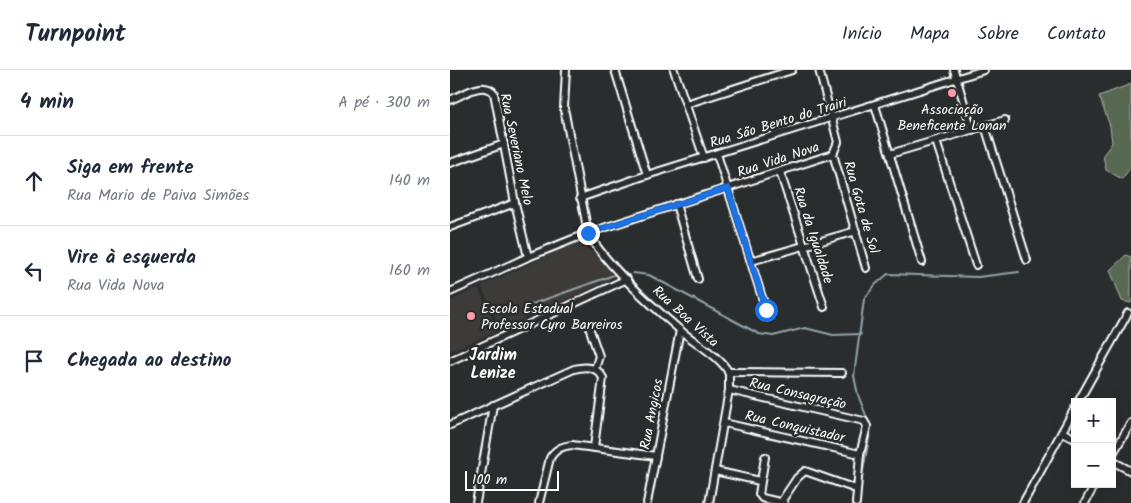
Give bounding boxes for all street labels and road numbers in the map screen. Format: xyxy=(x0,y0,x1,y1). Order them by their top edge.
street label: Rua Severiano Melo xyxy=(493,91,539,207)
street label: Rua São Bento do Trairi xyxy=(707,91,850,154)
street label: Rua Vida Nova xyxy=(734,136,822,184)
street label: Rua Gota de Sol xyxy=(837,158,885,257)
street label: Rua da Igualdade xyxy=(787,184,839,287)
street label: Rua Boa Vista xyxy=(647,281,724,353)
street label: Rua Consagração xyxy=(747,372,848,416)
street label: Rua Angicos xyxy=(634,377,670,451)
street label: Rua Conquistador xyxy=(743,405,848,449)

